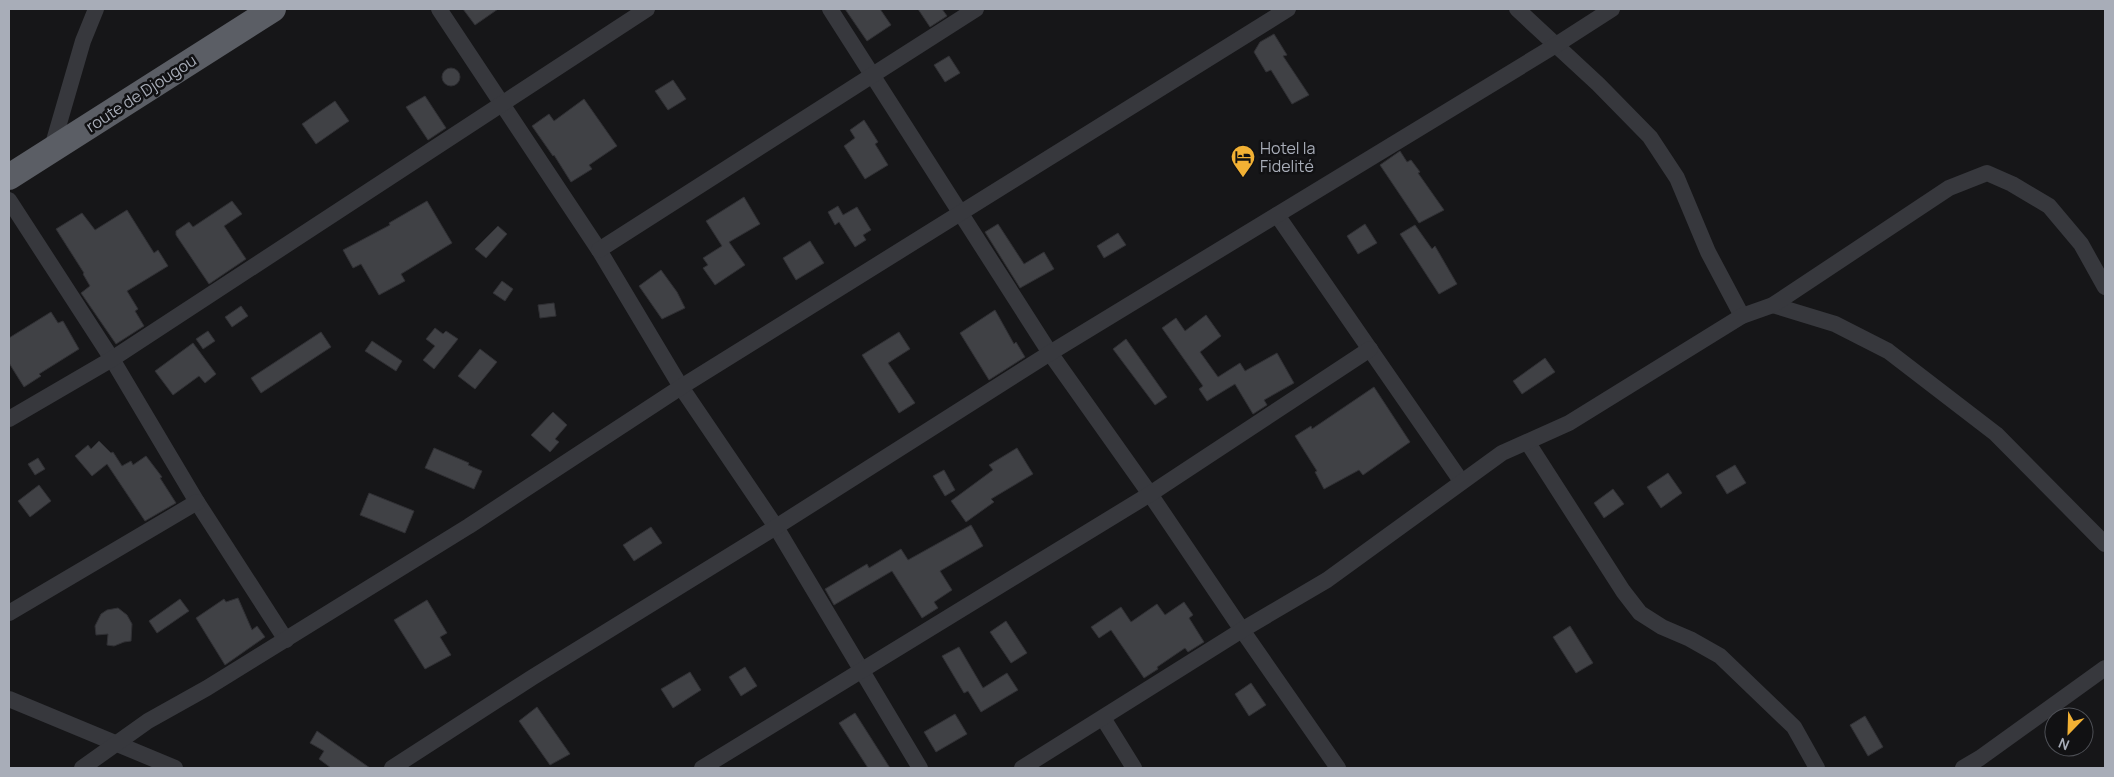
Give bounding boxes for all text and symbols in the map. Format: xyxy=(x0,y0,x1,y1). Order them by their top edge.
street label: route de Djougou xyxy=(82,49,200,137)
place label: Hotel la Fidelité xyxy=(1260,137,1315,177)
hotel icon: Hotel la Fidelité xyxy=(1230,144,1256,178)
north arrow xyxy=(2044,707,2094,757)
text: N xyxy=(2055,734,2072,755)

